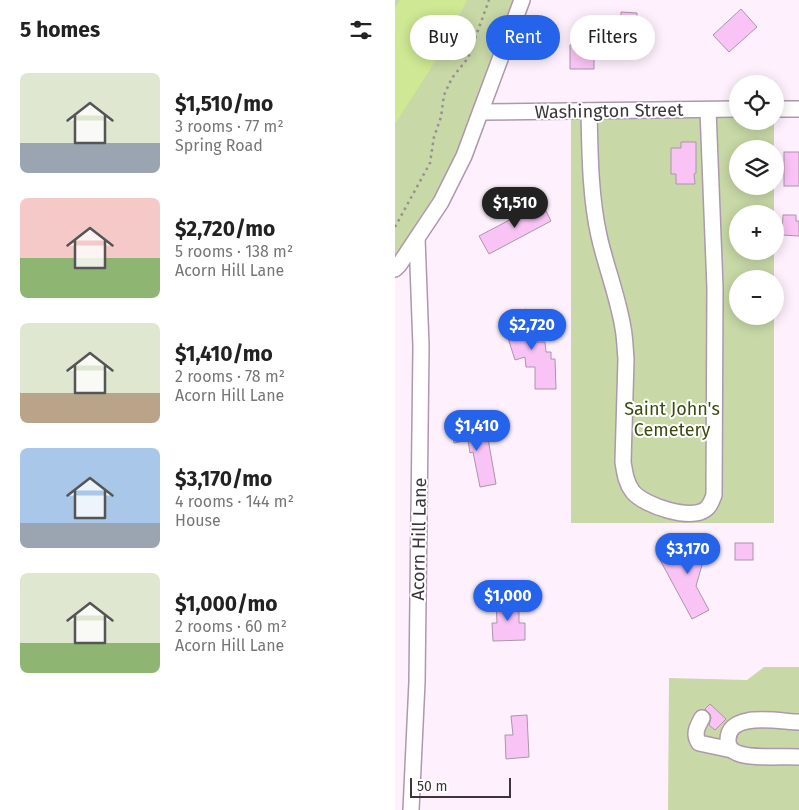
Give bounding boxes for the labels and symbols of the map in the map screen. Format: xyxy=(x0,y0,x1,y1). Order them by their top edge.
street label: Washington Street xyxy=(534,99,684,123)
pin: $1,510 xyxy=(474,186,556,229)
pin: $2,720 xyxy=(491,308,573,351)
park label: Saint John's Cemetery xyxy=(624,398,720,441)
pin: $1,410 xyxy=(436,410,518,452)
street label: Acorn Hill Lane xyxy=(407,477,431,601)
pin: $3,170 xyxy=(647,532,729,575)
pin: $1,000 xyxy=(467,580,549,622)
scale bar xyxy=(410,775,511,798)

